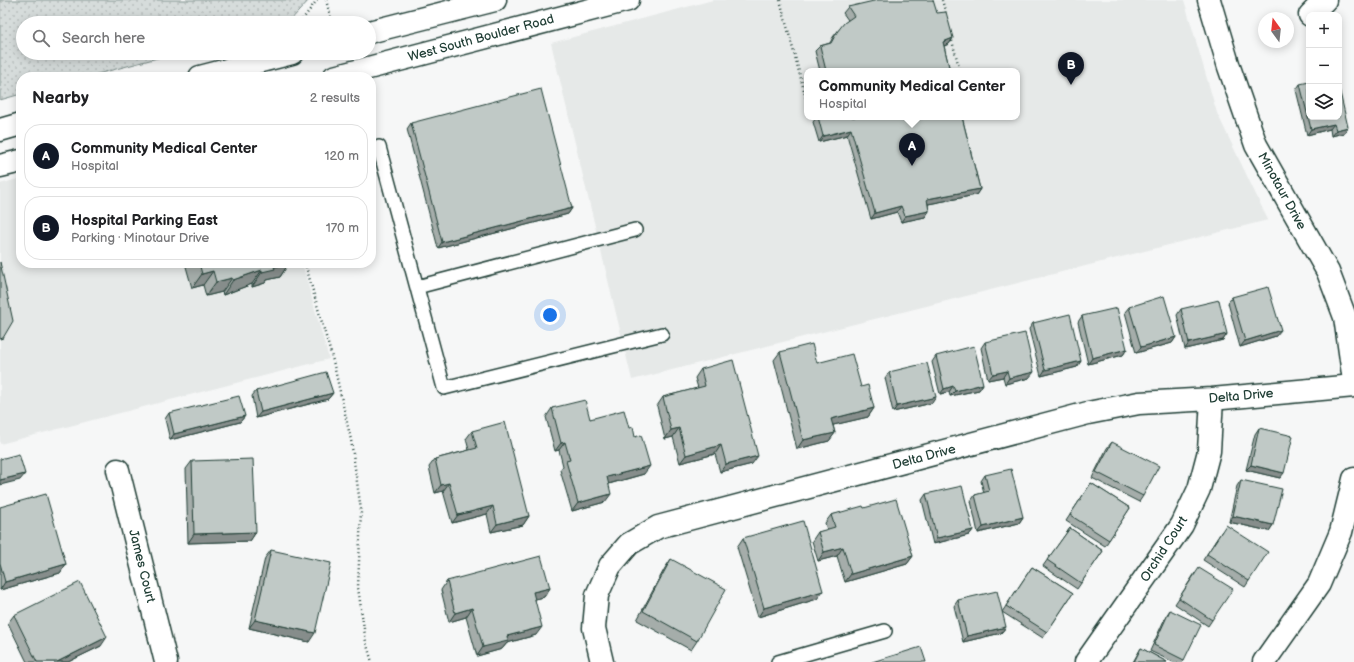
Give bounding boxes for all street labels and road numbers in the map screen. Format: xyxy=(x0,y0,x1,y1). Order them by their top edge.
street label: West South Boulder Road xyxy=(406,11,556,65)
street label: Minotaur Drive xyxy=(1254,150,1310,233)
street label: Delta Drive xyxy=(1208,385,1274,407)
street label: Delta Drive xyxy=(891,441,958,473)
street label: Orchid Court xyxy=(1137,513,1191,585)
street label: James Court xyxy=(125,528,159,604)

